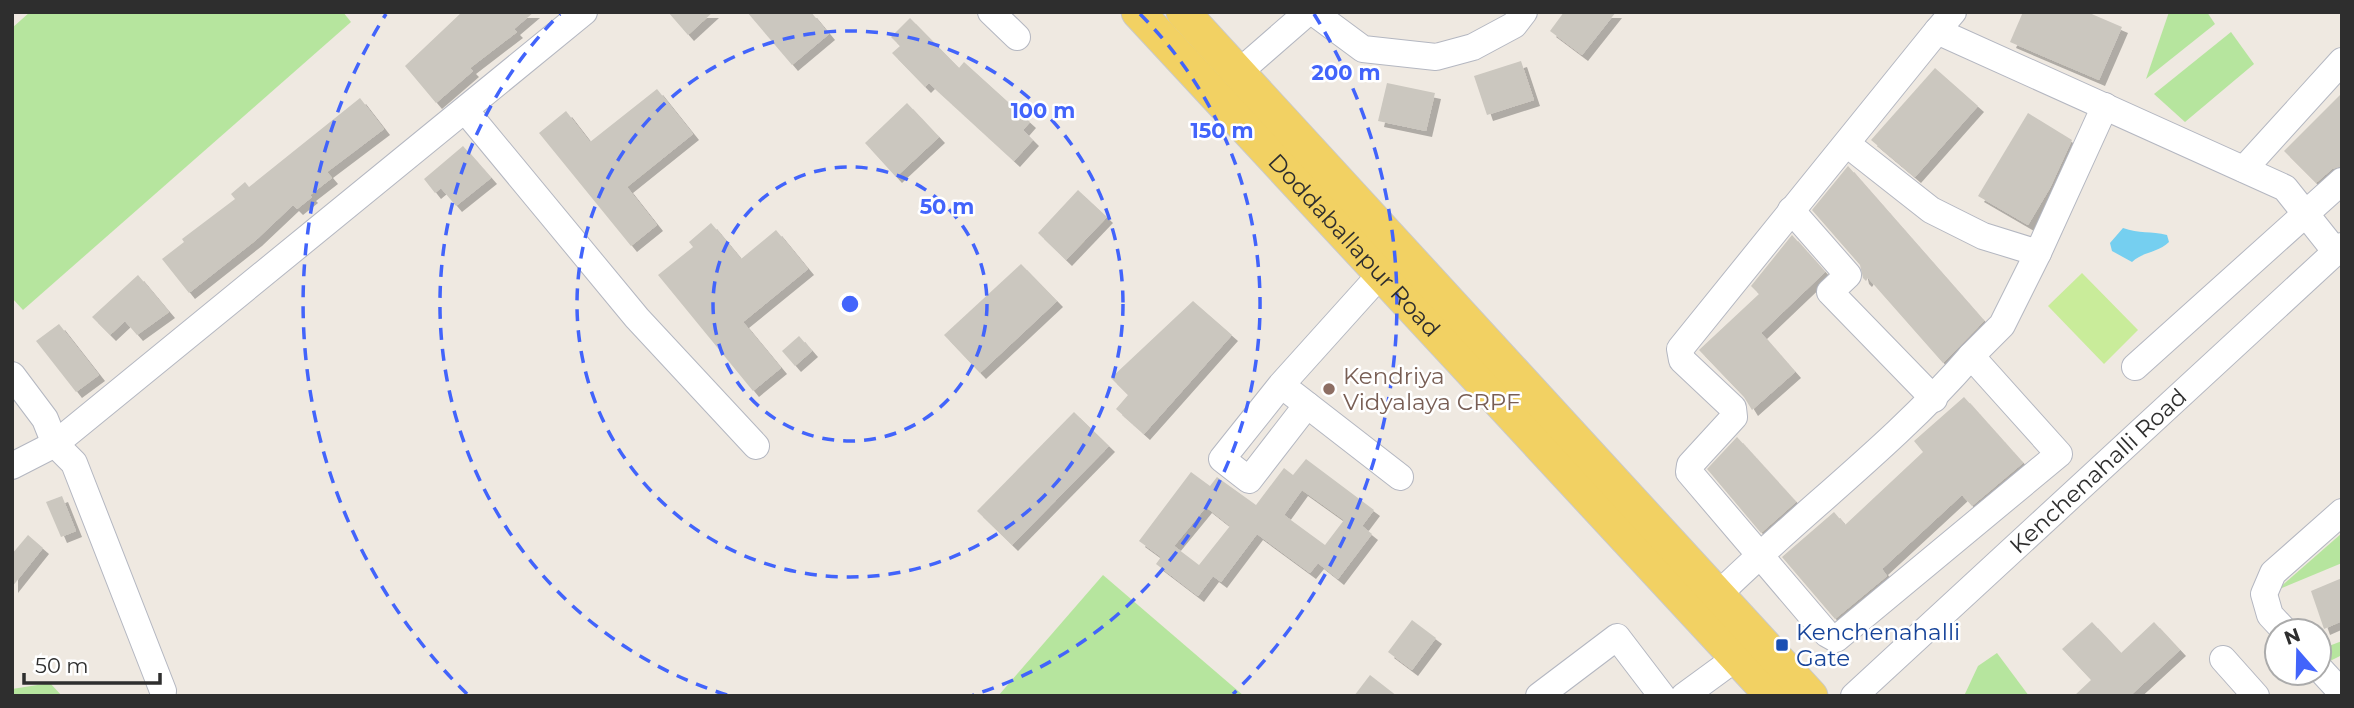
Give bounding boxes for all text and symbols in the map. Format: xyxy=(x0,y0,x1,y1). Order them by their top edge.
text: 200 m xyxy=(1312,60,1380,85)
text: 100 m xyxy=(1011,98,1075,123)
text: 150 m xyxy=(1191,118,1253,143)
street label: Doddaballapur Road xyxy=(1262,148,1446,343)
text: 50 m xyxy=(920,194,974,219)
centre of rings xyxy=(838,292,862,316)
place label: Kendriya Vidyalaya CRPF xyxy=(1343,362,1521,416)
marker: Kendriya Vidyalaya CRPF xyxy=(1321,381,1337,397)
street label: Kenchenahalli Road xyxy=(2004,382,2192,559)
north arrow xyxy=(2263,617,2333,687)
place label: Kenchenahalli Gate xyxy=(1796,618,1960,672)
text: N xyxy=(2281,623,2304,650)
marker: Kenchenahalli Gate xyxy=(1774,637,1790,653)
scale bar xyxy=(24,642,161,686)
text: 50 m xyxy=(35,653,89,678)

